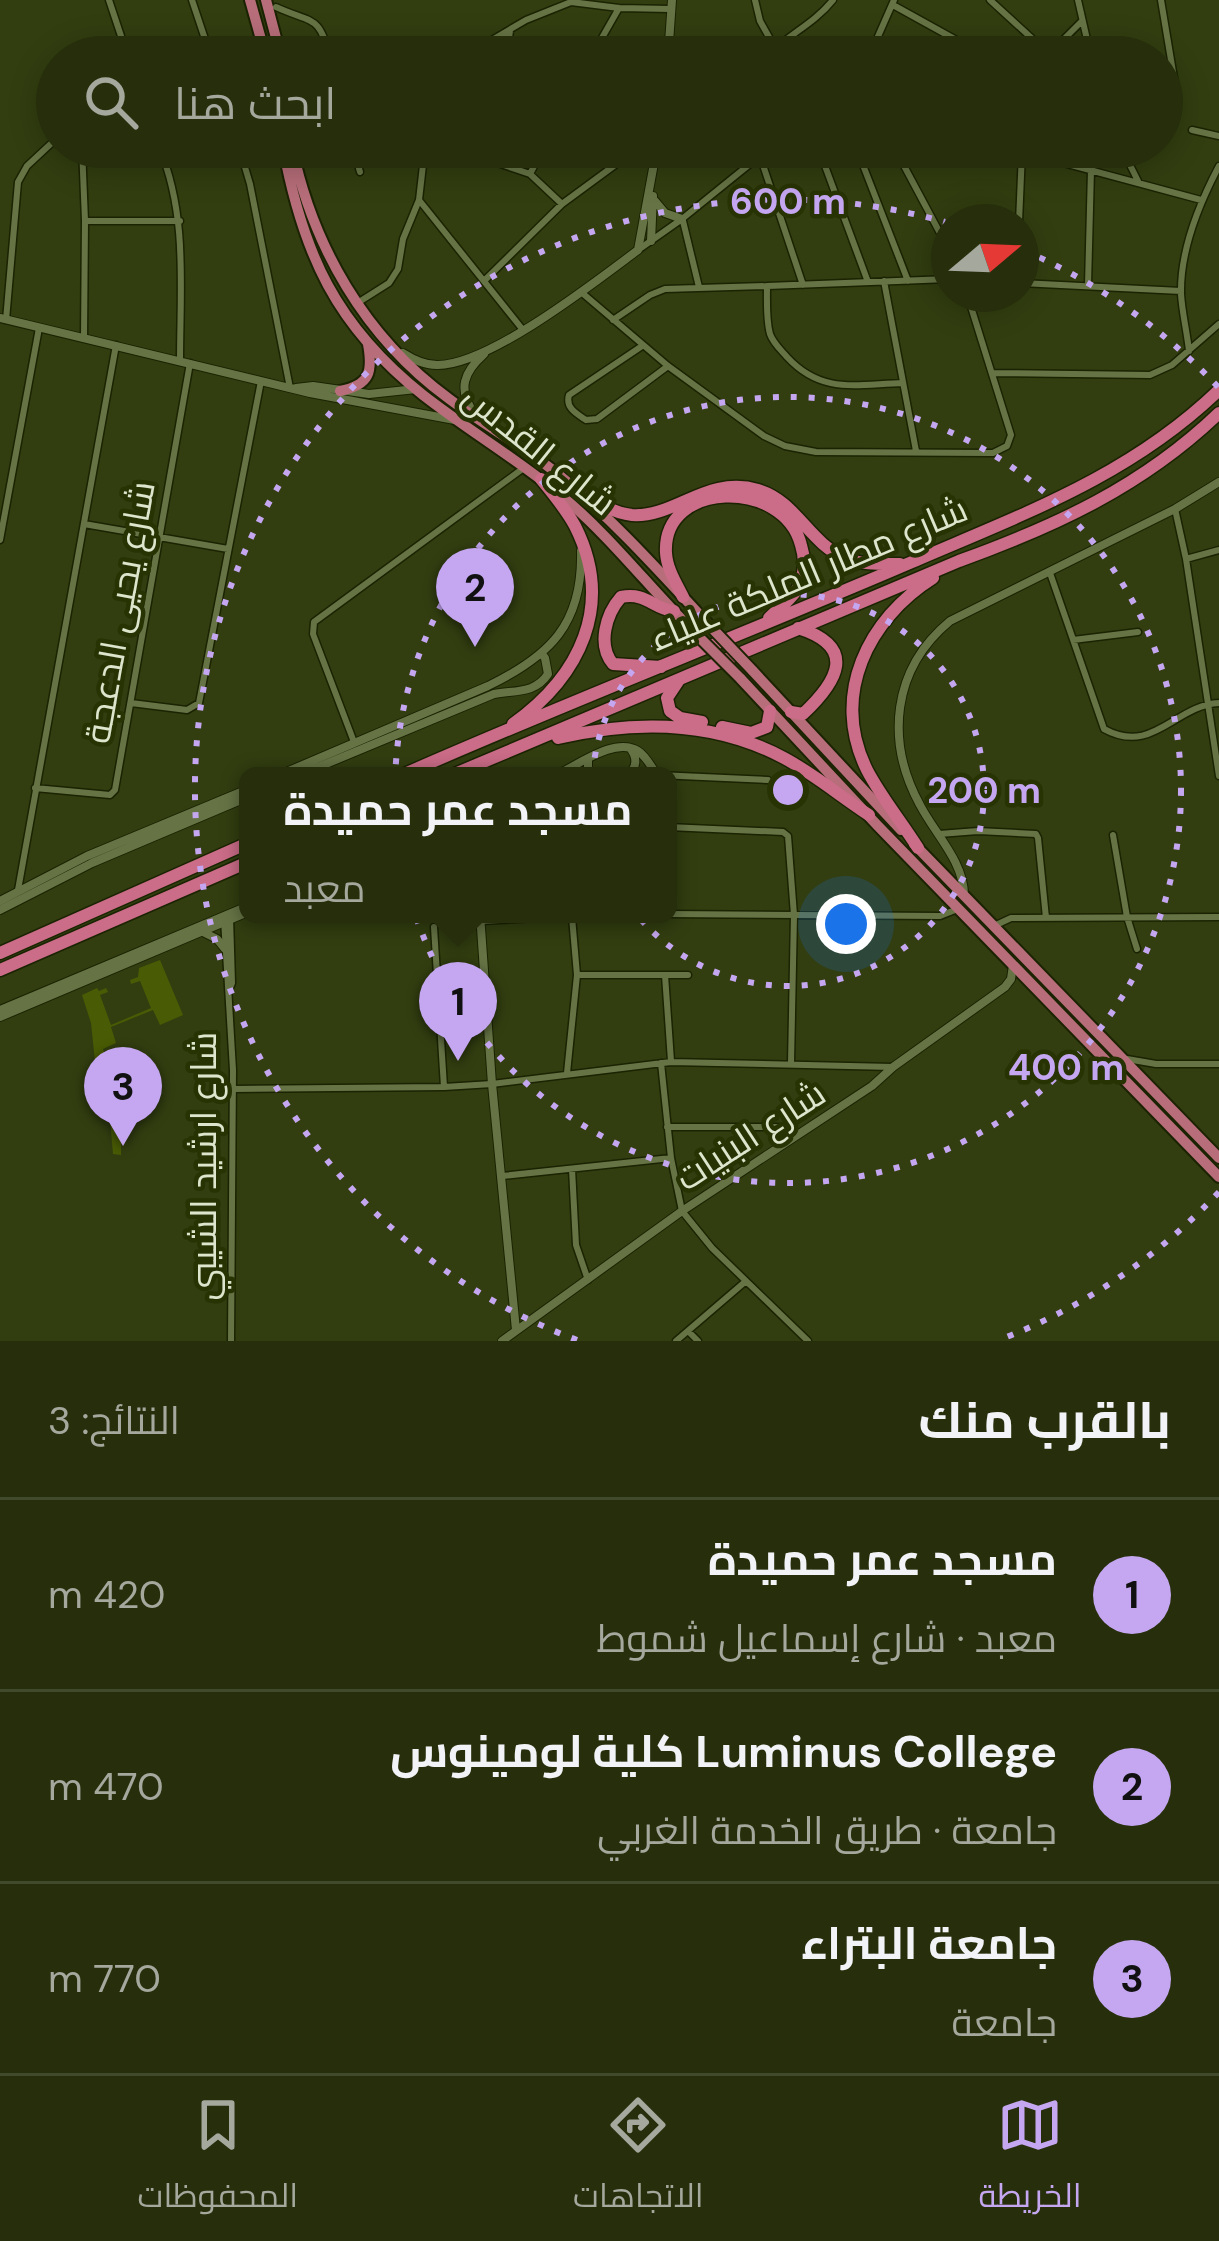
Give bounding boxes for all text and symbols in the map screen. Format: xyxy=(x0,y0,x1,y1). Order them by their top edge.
search box xyxy=(36,36,1183,168)
icon: search xyxy=(78,69,144,135)
text: ابحث هنا xyxy=(174,74,336,133)
text: 600 m xyxy=(730,178,846,225)
north arrow xyxy=(931,204,1039,312)
street label: شارع القدس xyxy=(452,373,626,527)
street label: شارع يحيى الدعجة xyxy=(73,477,167,747)
street label: شارع مطار الملكة علياء xyxy=(642,485,975,663)
pin: 2 xyxy=(436,548,514,647)
popup xyxy=(239,767,677,923)
text: 200 m xyxy=(927,767,1041,814)
centre of rings xyxy=(767,769,809,811)
text: مسجد عمر حميدة xyxy=(283,780,633,839)
text: معبد xyxy=(283,863,366,914)
your location xyxy=(816,894,876,954)
pin: 1 xyxy=(419,962,497,1061)
street label: شارع ارشيد الشيبي xyxy=(180,1032,232,1300)
text: 400 m xyxy=(1008,1044,1124,1091)
pin: 3 xyxy=(84,1047,162,1146)
street label: شارع البنيات xyxy=(666,1069,835,1202)
text: بالقرب منك xyxy=(918,1387,1171,1454)
text: النتائج: 3 xyxy=(48,1395,180,1446)
text: مسجد عمر حميدة xyxy=(708,1530,1057,1589)
text: 420 m xyxy=(48,1569,166,1620)
text: 1 xyxy=(1125,1569,1139,1620)
text: معبد · شارع إسماعيل شموط xyxy=(597,1613,1057,1664)
text: Luminus College كلية لومينوس xyxy=(390,1722,1057,1781)
text: 470 m xyxy=(48,1761,164,1812)
text: 2 xyxy=(1121,1761,1143,1812)
text: جامعة · طريق الخدمة الغربي xyxy=(597,1805,1057,1856)
text: جامعة البتراء xyxy=(801,1914,1057,1973)
text: 770 m xyxy=(48,1953,161,2004)
text: 3 xyxy=(1120,1953,1144,2004)
text: جامعة xyxy=(951,1997,1057,2048)
tab: المحفوظات xyxy=(137,2092,298,2226)
tab: الاتجاهات xyxy=(573,2092,704,2226)
tab: الخريطة xyxy=(979,2092,1082,2226)

